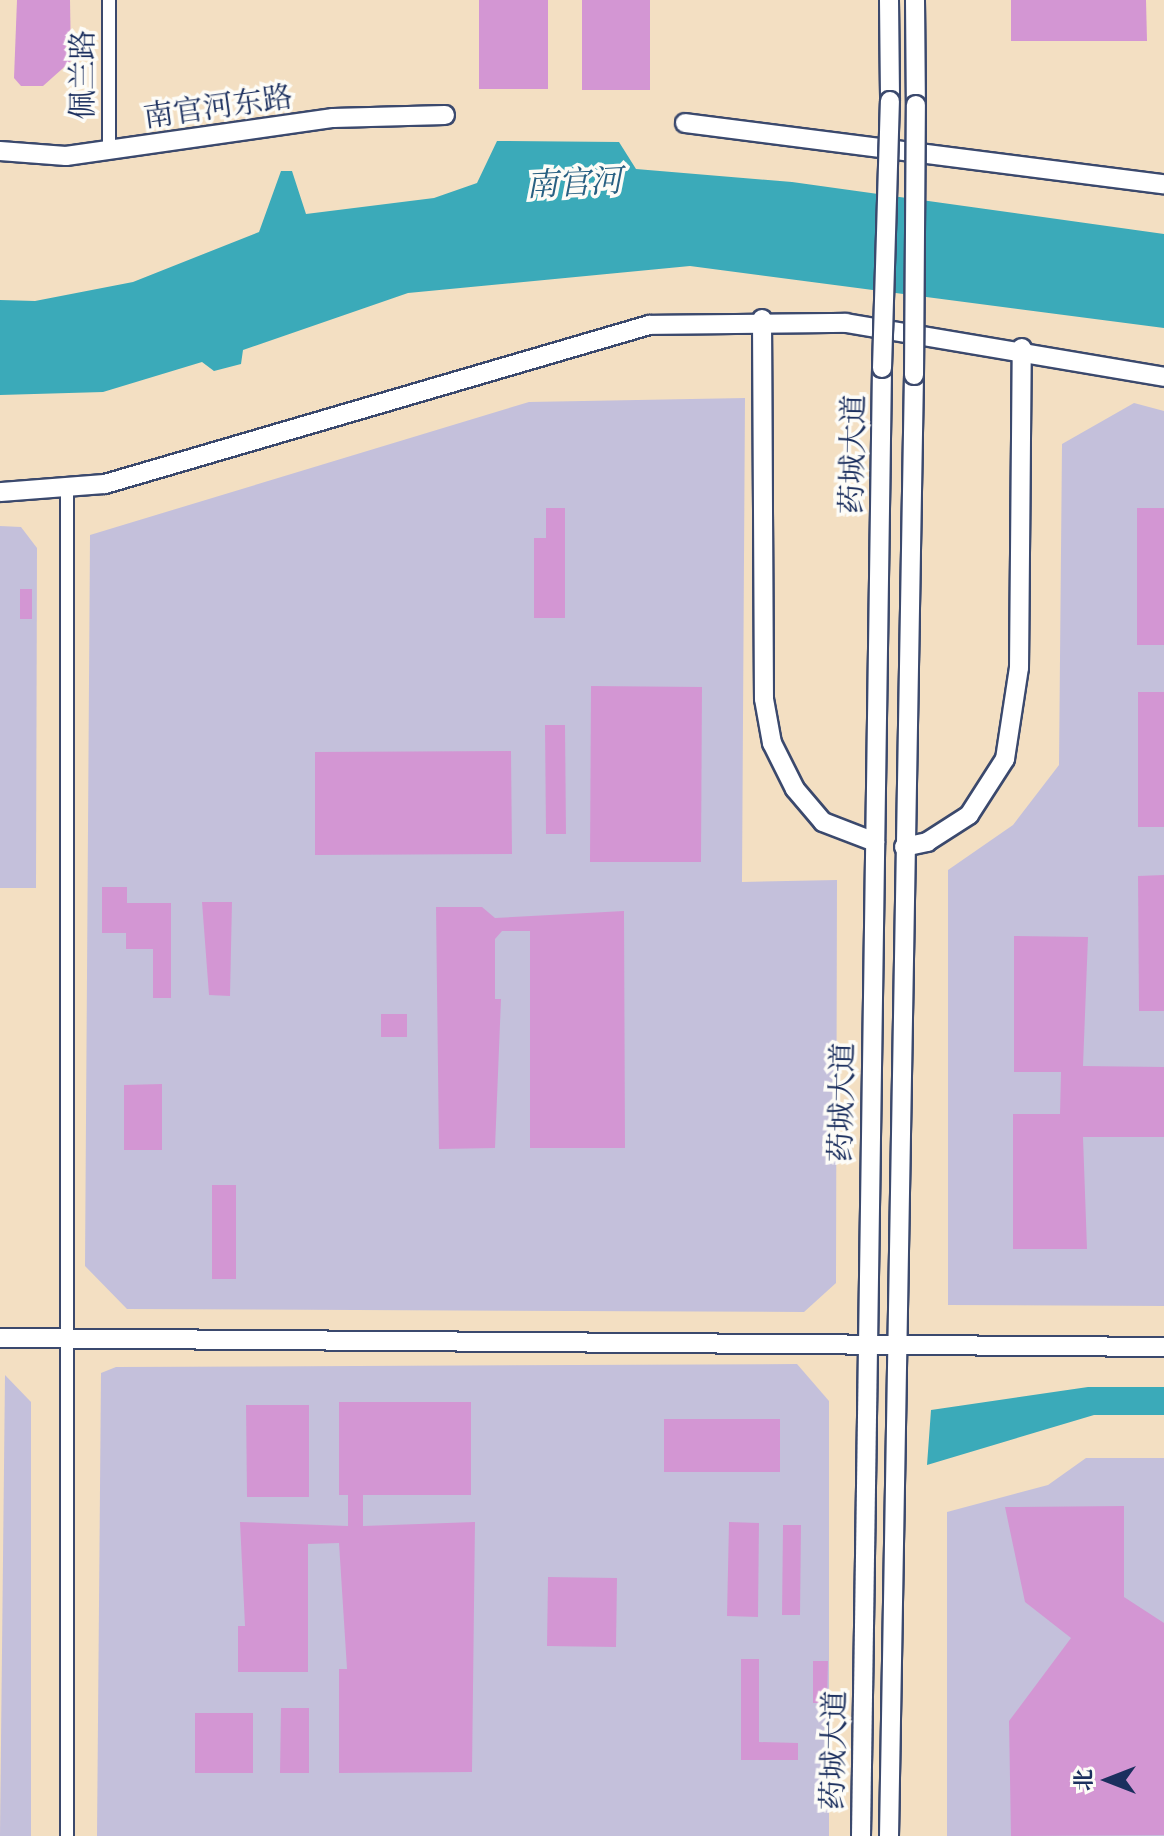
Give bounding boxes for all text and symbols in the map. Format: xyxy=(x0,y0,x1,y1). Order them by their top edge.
street label: 佩兰路 xyxy=(65,30,101,120)
street label: 南官河东路 xyxy=(141,79,295,135)
water label: 南官河 xyxy=(525,161,623,205)
street label: 药城大道 xyxy=(834,394,872,514)
street label: 药城大道 xyxy=(823,1042,861,1162)
street label: 药城大道 xyxy=(815,1690,853,1810)
north arrow xyxy=(1068,1740,1148,1820)
text: 北 xyxy=(1069,1769,1098,1791)

